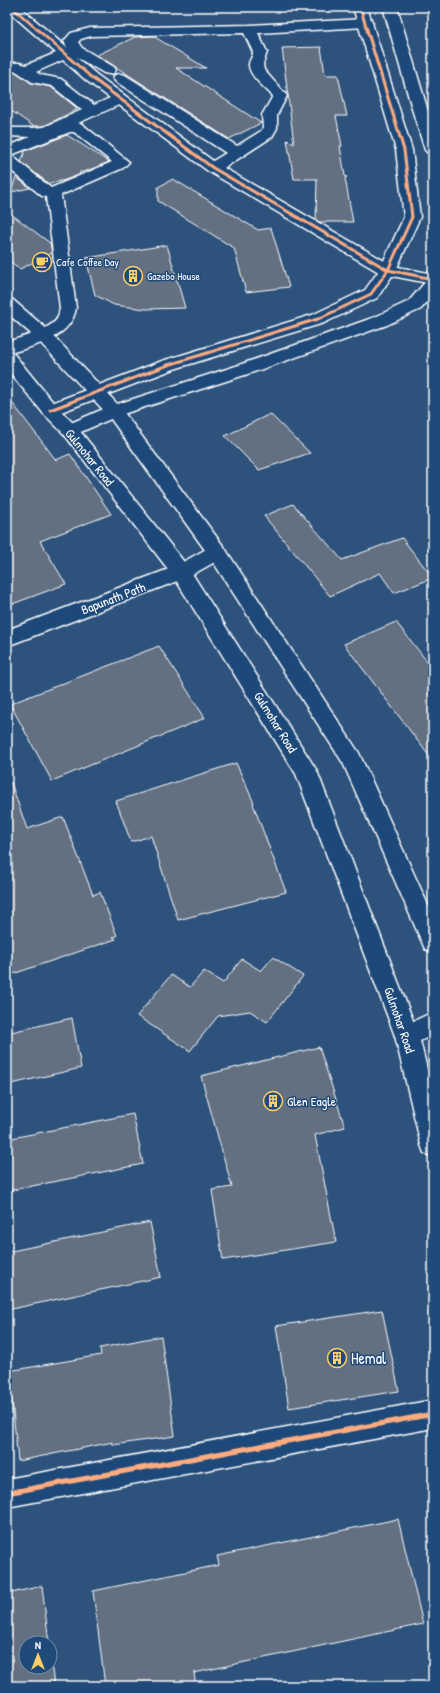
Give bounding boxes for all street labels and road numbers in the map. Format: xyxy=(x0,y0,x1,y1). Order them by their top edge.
street label: Gulmohar Road xyxy=(61,425,119,489)
street label: Bapunath Path xyxy=(78,577,148,619)
street label: Gulmohar Road xyxy=(250,688,302,756)
street label: Gulmohar Road xyxy=(380,985,420,1055)

